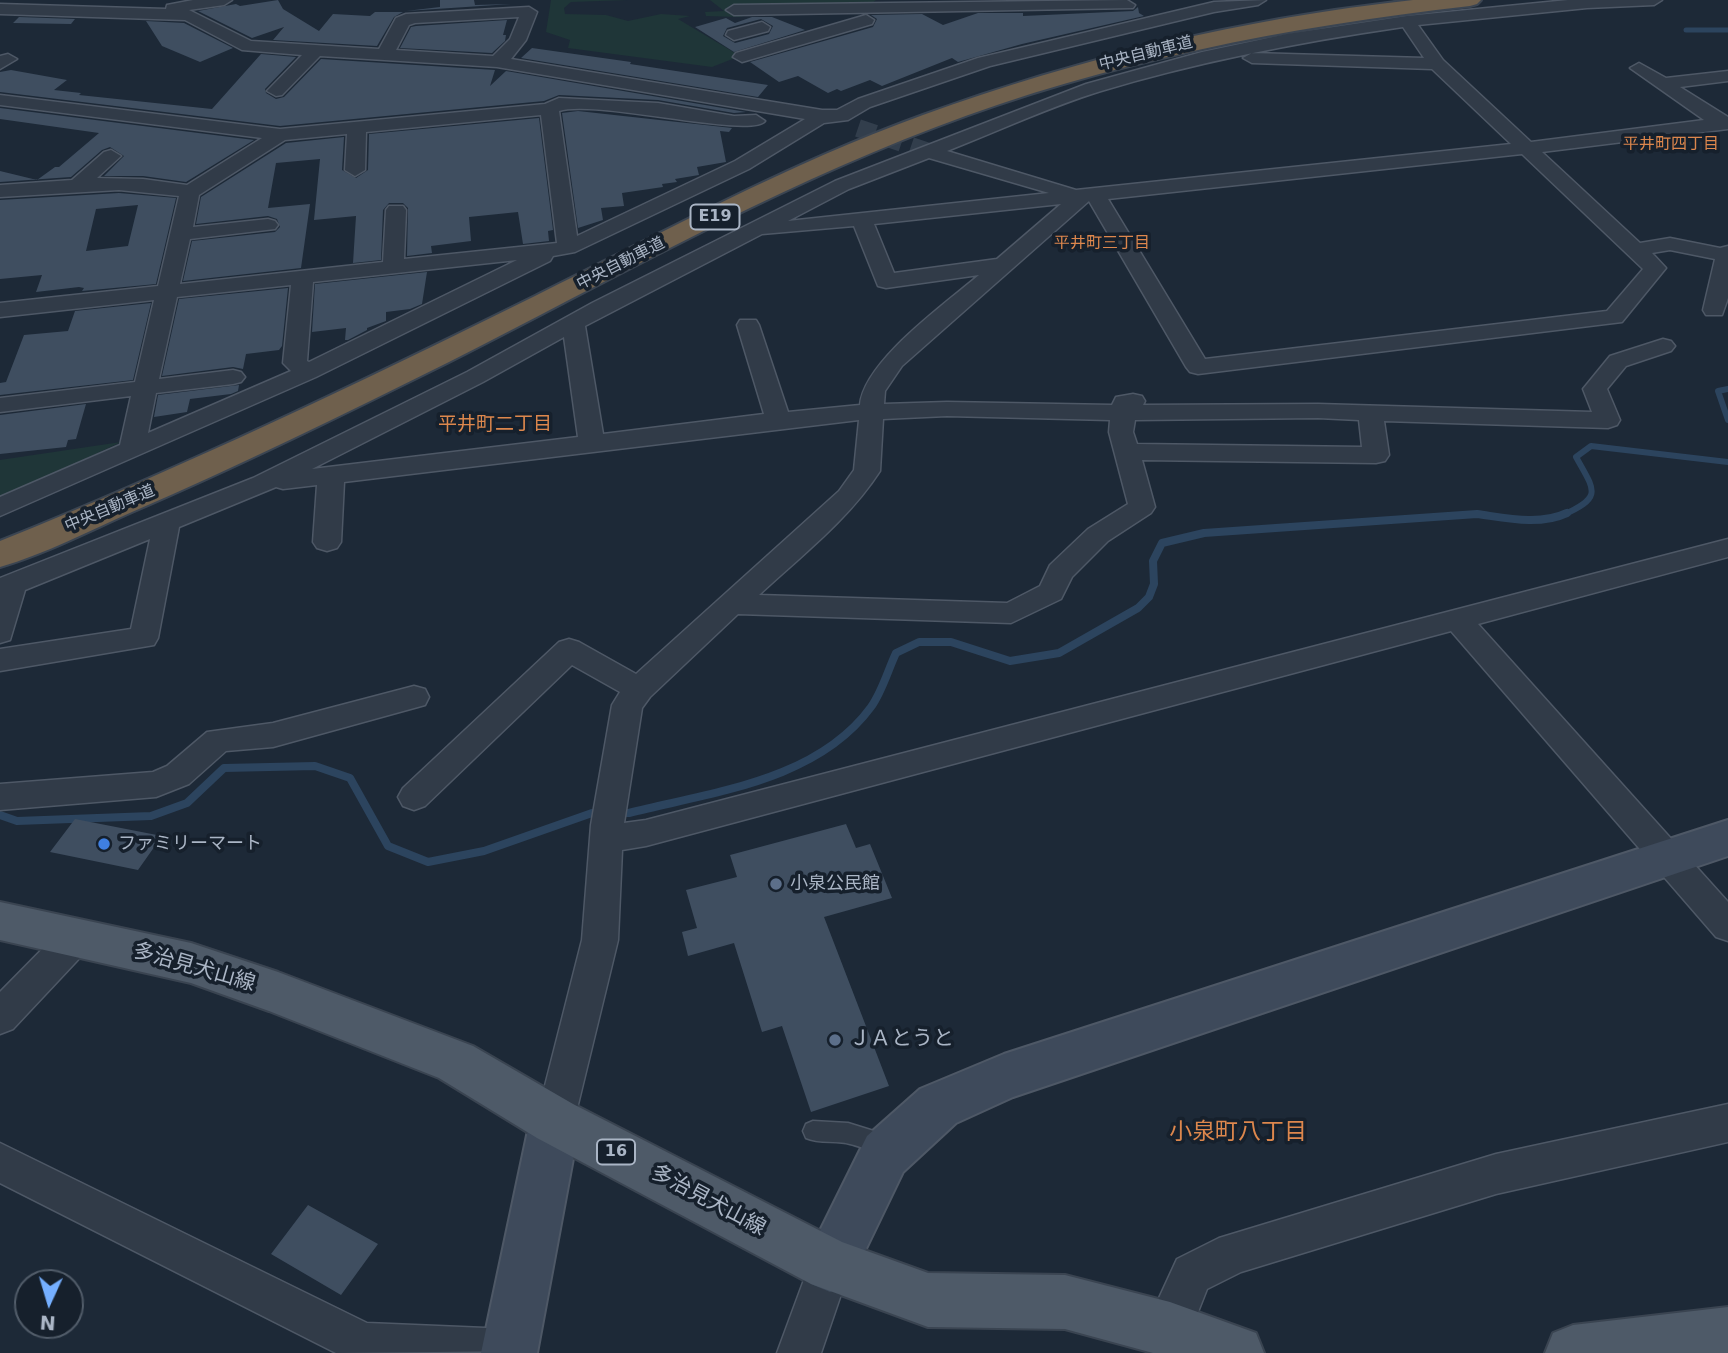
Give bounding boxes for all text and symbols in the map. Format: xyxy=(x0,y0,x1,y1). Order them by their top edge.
street label: 中央自動車道 xyxy=(1097,33,1195,75)
district label: 平井町四丁目 xyxy=(1623,135,1719,155)
road number: E19 xyxy=(690,204,740,230)
street label: 中央自動車道 xyxy=(574,234,668,294)
district label: 平井町三丁目 xyxy=(1054,234,1150,254)
district label: 平井町二丁目 xyxy=(438,414,552,436)
street label: 中央自動車道 xyxy=(62,481,158,537)
place label: ファミリーマート xyxy=(118,833,262,855)
marker: ファミリーマート xyxy=(96,836,112,852)
place label: 小泉公民館 xyxy=(790,873,880,895)
marker: 小泉公民館 xyxy=(768,876,784,892)
street label: 多治見犬山線 xyxy=(130,939,258,997)
place label: ＪＡとうと xyxy=(849,1027,954,1053)
marker: ＪＡとうと xyxy=(827,1032,843,1048)
district label: 小泉町八丁目 xyxy=(1169,1119,1307,1147)
road number: 16 xyxy=(597,1140,635,1164)
street label: 多治見犬山線 xyxy=(646,1160,770,1242)
north arrow xyxy=(14,1269,84,1339)
text: N xyxy=(39,1311,56,1334)

